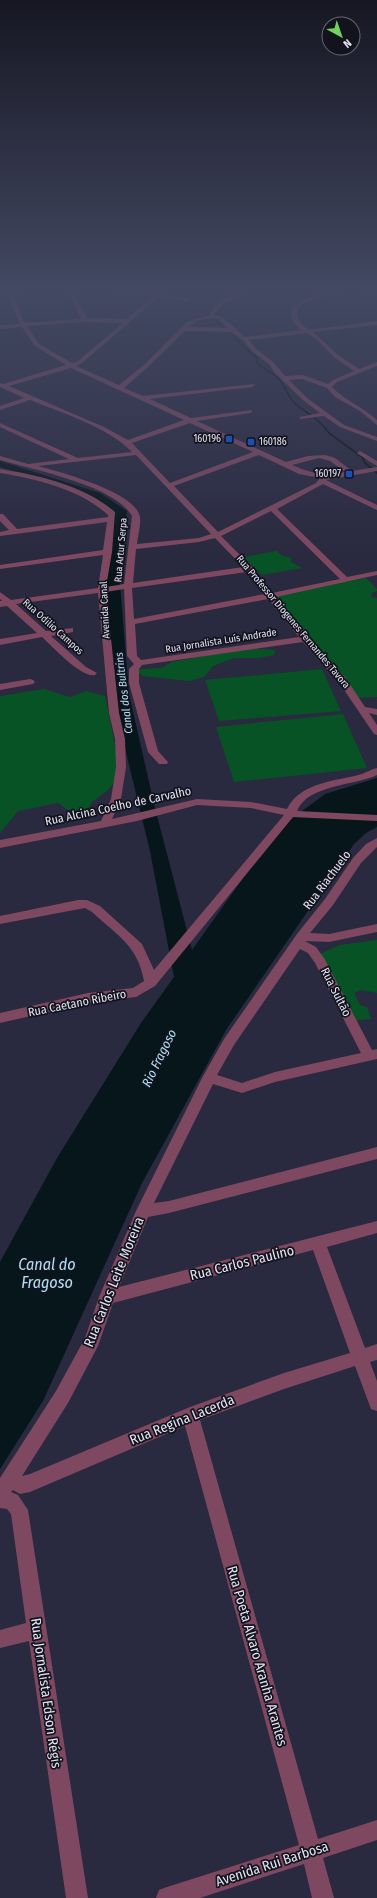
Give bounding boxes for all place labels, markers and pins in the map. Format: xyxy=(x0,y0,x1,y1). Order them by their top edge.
place label: 160196 xyxy=(193,433,221,445)
marker: 160196 xyxy=(224,434,234,444)
place label: 160186 xyxy=(259,436,287,448)
marker: 160186 xyxy=(246,437,256,447)
place label: 160197 xyxy=(315,468,341,480)
marker: 160197 xyxy=(344,469,354,479)

